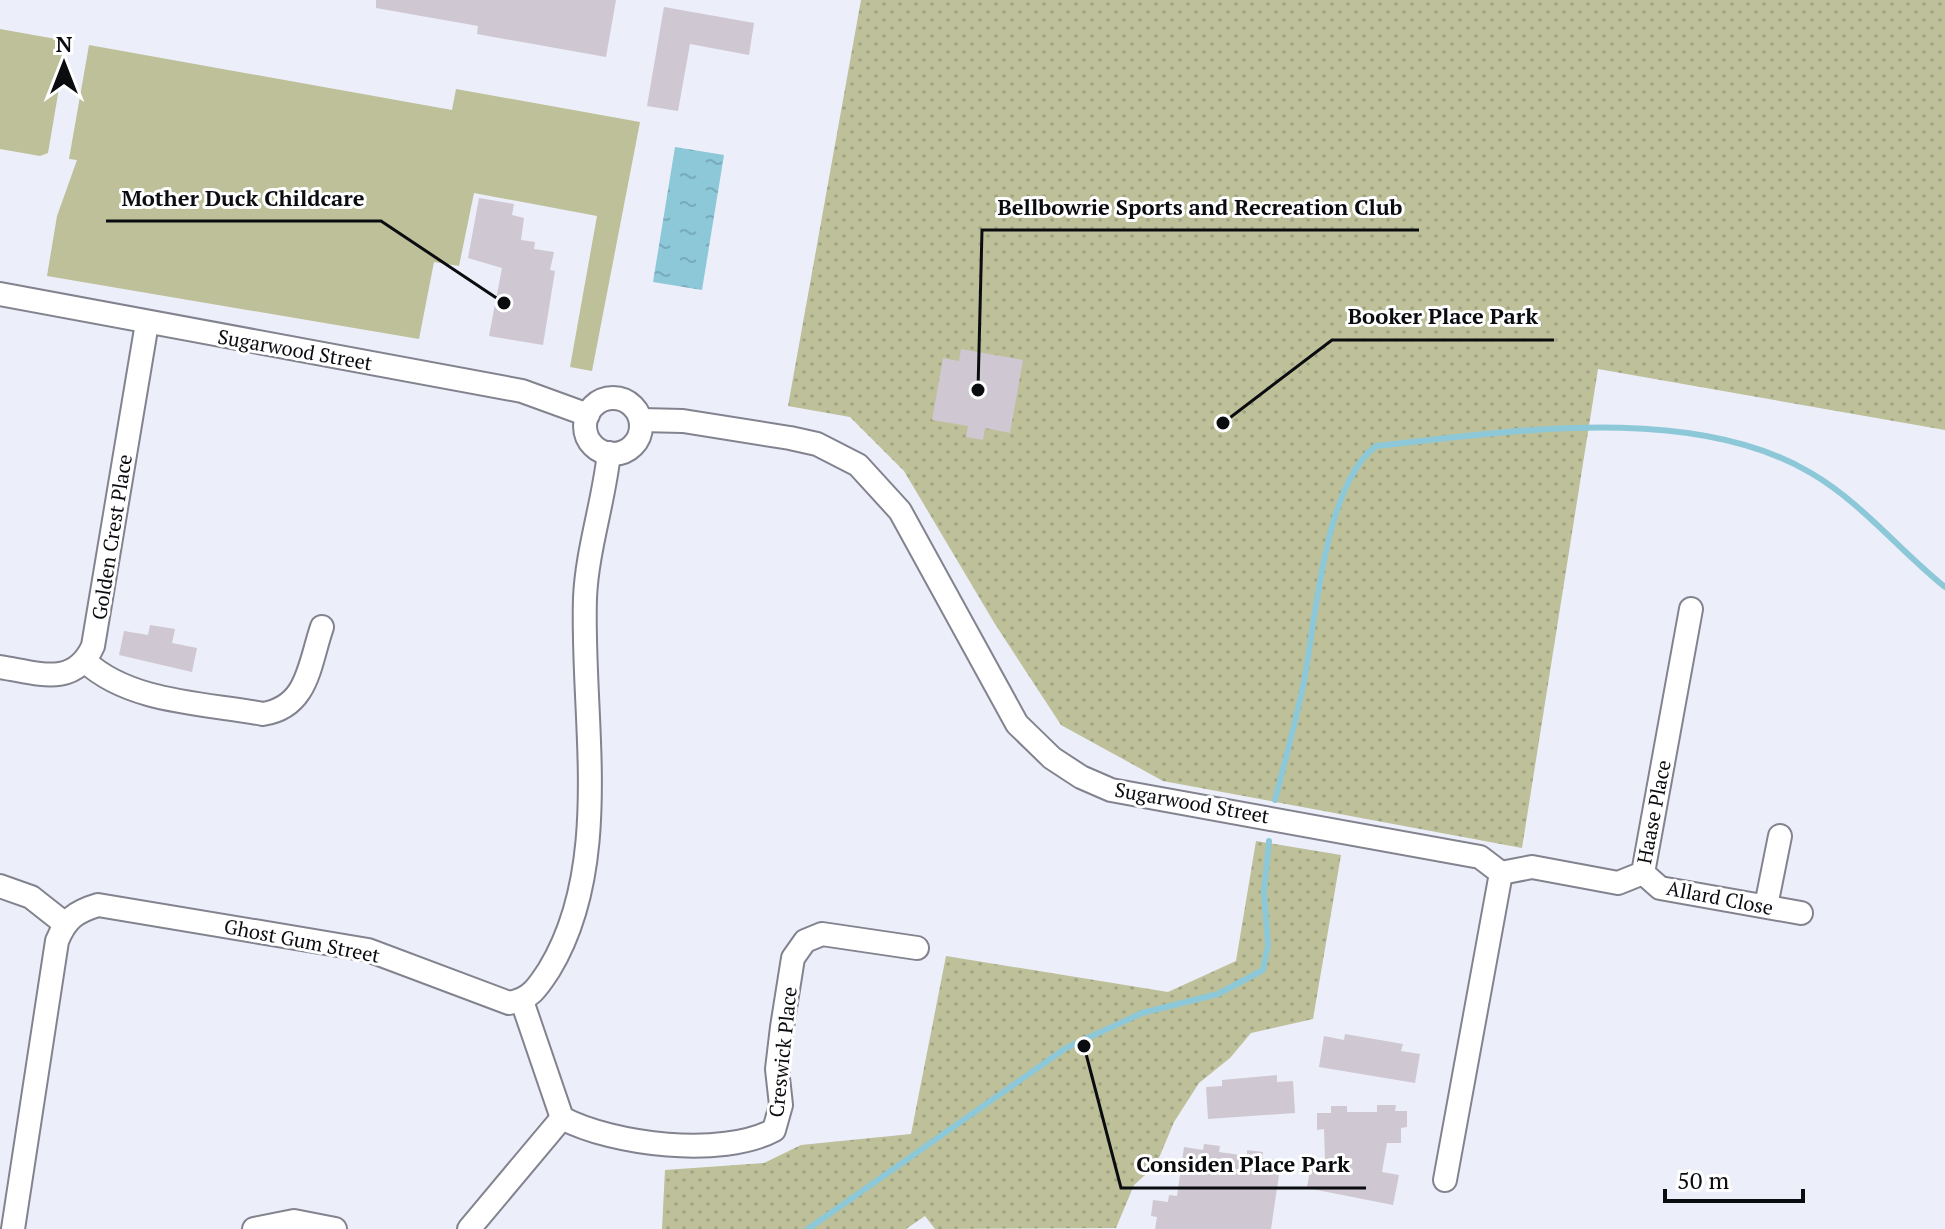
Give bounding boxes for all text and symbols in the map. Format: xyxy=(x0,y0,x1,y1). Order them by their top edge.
north arrow xyxy=(24,24,104,104)
text: N xyxy=(56,29,73,58)
callout: Mother Duck Childcare xyxy=(106,175,381,221)
text: Mother Duck Childcare xyxy=(121,183,365,212)
callout: Bellbowrie Sports and Recreation Club xyxy=(982,184,1419,230)
text: Bellbowrie Sports and Recreation Club xyxy=(998,192,1403,221)
callout: Booker Place Park xyxy=(1332,294,1554,340)
text: Booker Place Park xyxy=(1348,301,1538,330)
street label: Sugarwood Street xyxy=(216,323,375,376)
street label: Golden Crest Place xyxy=(85,452,138,622)
street label: Haase Place xyxy=(1630,758,1677,866)
street label: Sugarwood Street xyxy=(1113,776,1272,829)
street label: Allard Close xyxy=(1664,874,1776,921)
street label: Ghost Gum Street xyxy=(222,912,383,969)
street label: Creswick Place xyxy=(762,985,803,1119)
callout: Considen Place Park xyxy=(1121,1142,1366,1188)
text: Considen Place Park xyxy=(1136,1149,1350,1178)
scale bar xyxy=(1665,1153,1803,1203)
text: 50 m xyxy=(1677,1164,1729,1196)

